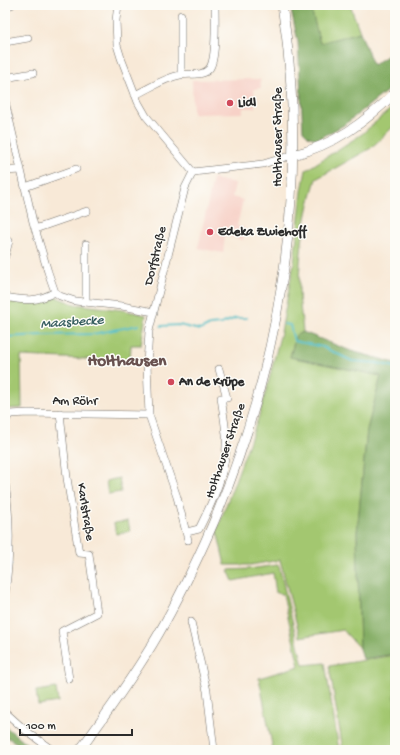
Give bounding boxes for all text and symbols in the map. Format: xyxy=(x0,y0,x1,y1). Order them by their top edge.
street label: Holthauser Straße xyxy=(271,87,286,187)
place label: Lidl xyxy=(238,96,256,111)
marker: Lidl xyxy=(225,98,235,108)
place label: Edeka Zwiehoff xyxy=(218,224,308,240)
street label: Dorfstraße xyxy=(141,225,171,288)
marker: Edeka Zwiehoff xyxy=(205,227,215,237)
water label: Maasbecke xyxy=(40,312,105,334)
district label: Holthausen xyxy=(88,352,167,372)
place label: An de Krüpe xyxy=(178,375,246,391)
marker: An de Krüpe xyxy=(166,377,176,387)
street label: Am Röhr xyxy=(52,394,99,409)
street label: Holthauser Straße xyxy=(203,401,249,501)
street label: Karlstraße xyxy=(73,482,97,542)
scale bar xyxy=(20,711,132,737)
text: 100 m xyxy=(25,720,56,734)

